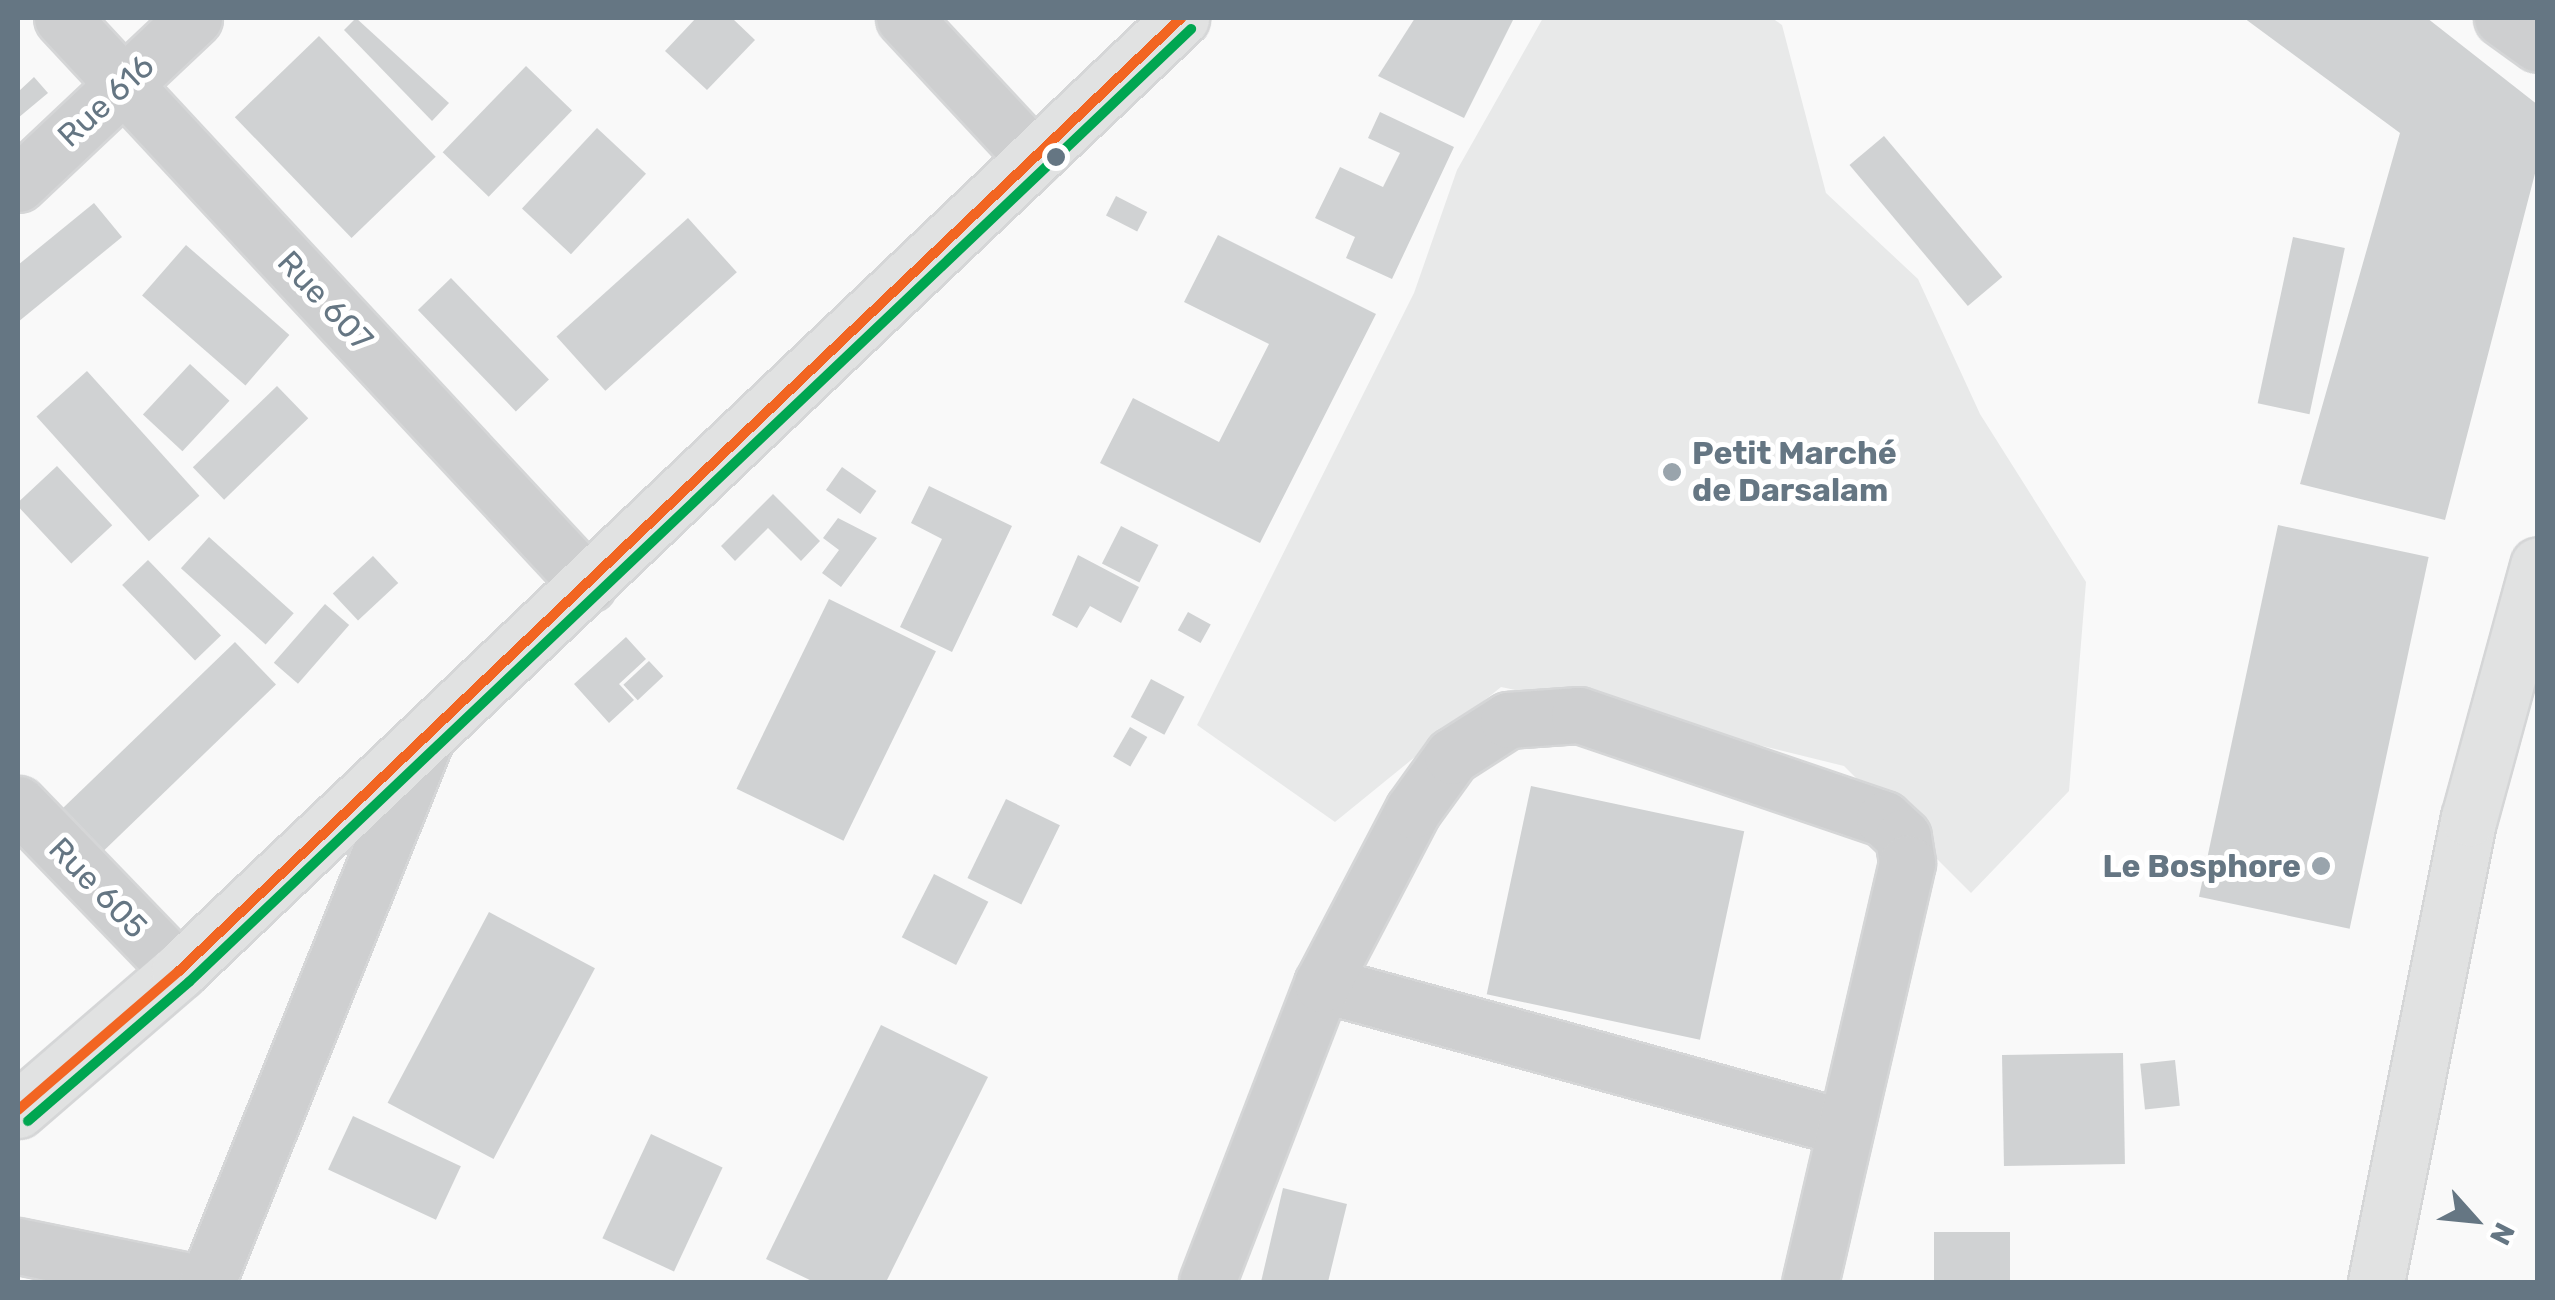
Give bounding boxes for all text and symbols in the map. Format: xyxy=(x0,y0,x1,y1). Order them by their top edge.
street label: Rue 616 xyxy=(50,47,162,155)
unlabelled marker xyxy=(1046,147,1066,167)
street label: Rue 607 xyxy=(269,243,381,359)
place label: Petit Marché de Darsalam xyxy=(1692,435,1897,510)
marker: Petit Marché de Darsalam xyxy=(1661,461,1683,483)
street label: Rue 605 xyxy=(41,830,155,946)
place label: Le Bosphore xyxy=(2103,847,2301,885)
marker: Le Bosphore xyxy=(2310,855,2332,877)
north arrow xyxy=(2425,1170,2525,1270)
text: N xyxy=(2483,1217,2521,1250)

